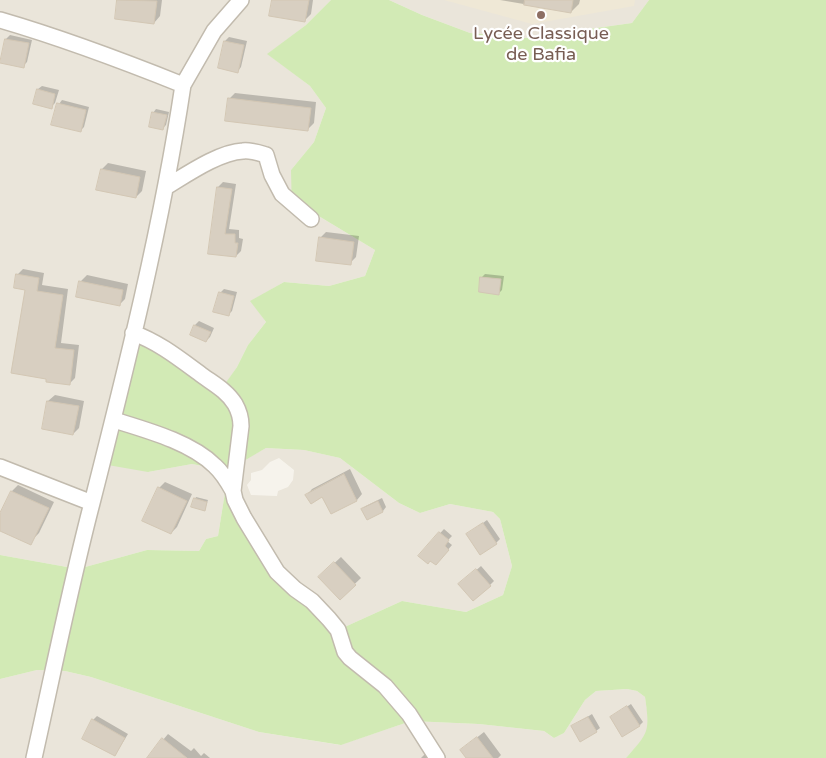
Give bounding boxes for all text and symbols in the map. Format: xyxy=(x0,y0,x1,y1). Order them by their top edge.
marker: Lycée Classique de Bafia xyxy=(535,9,547,21)
place label: Lycée Classique de Bafia xyxy=(473,23,609,66)

